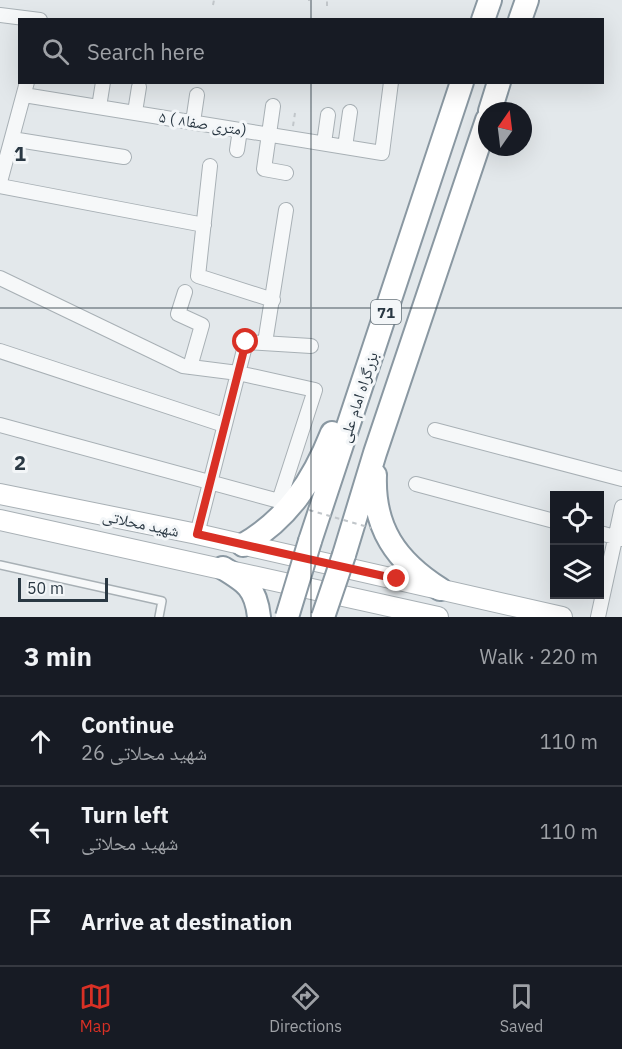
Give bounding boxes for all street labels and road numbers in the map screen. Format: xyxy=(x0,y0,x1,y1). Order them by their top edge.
street label: ۵ ( ۸متری صفا) xyxy=(157,106,248,141)
road number: 71 xyxy=(371,300,401,324)
street label: بزرگراه امام علی xyxy=(334,349,383,445)
street label: شهید محلاتی xyxy=(101,505,181,542)

